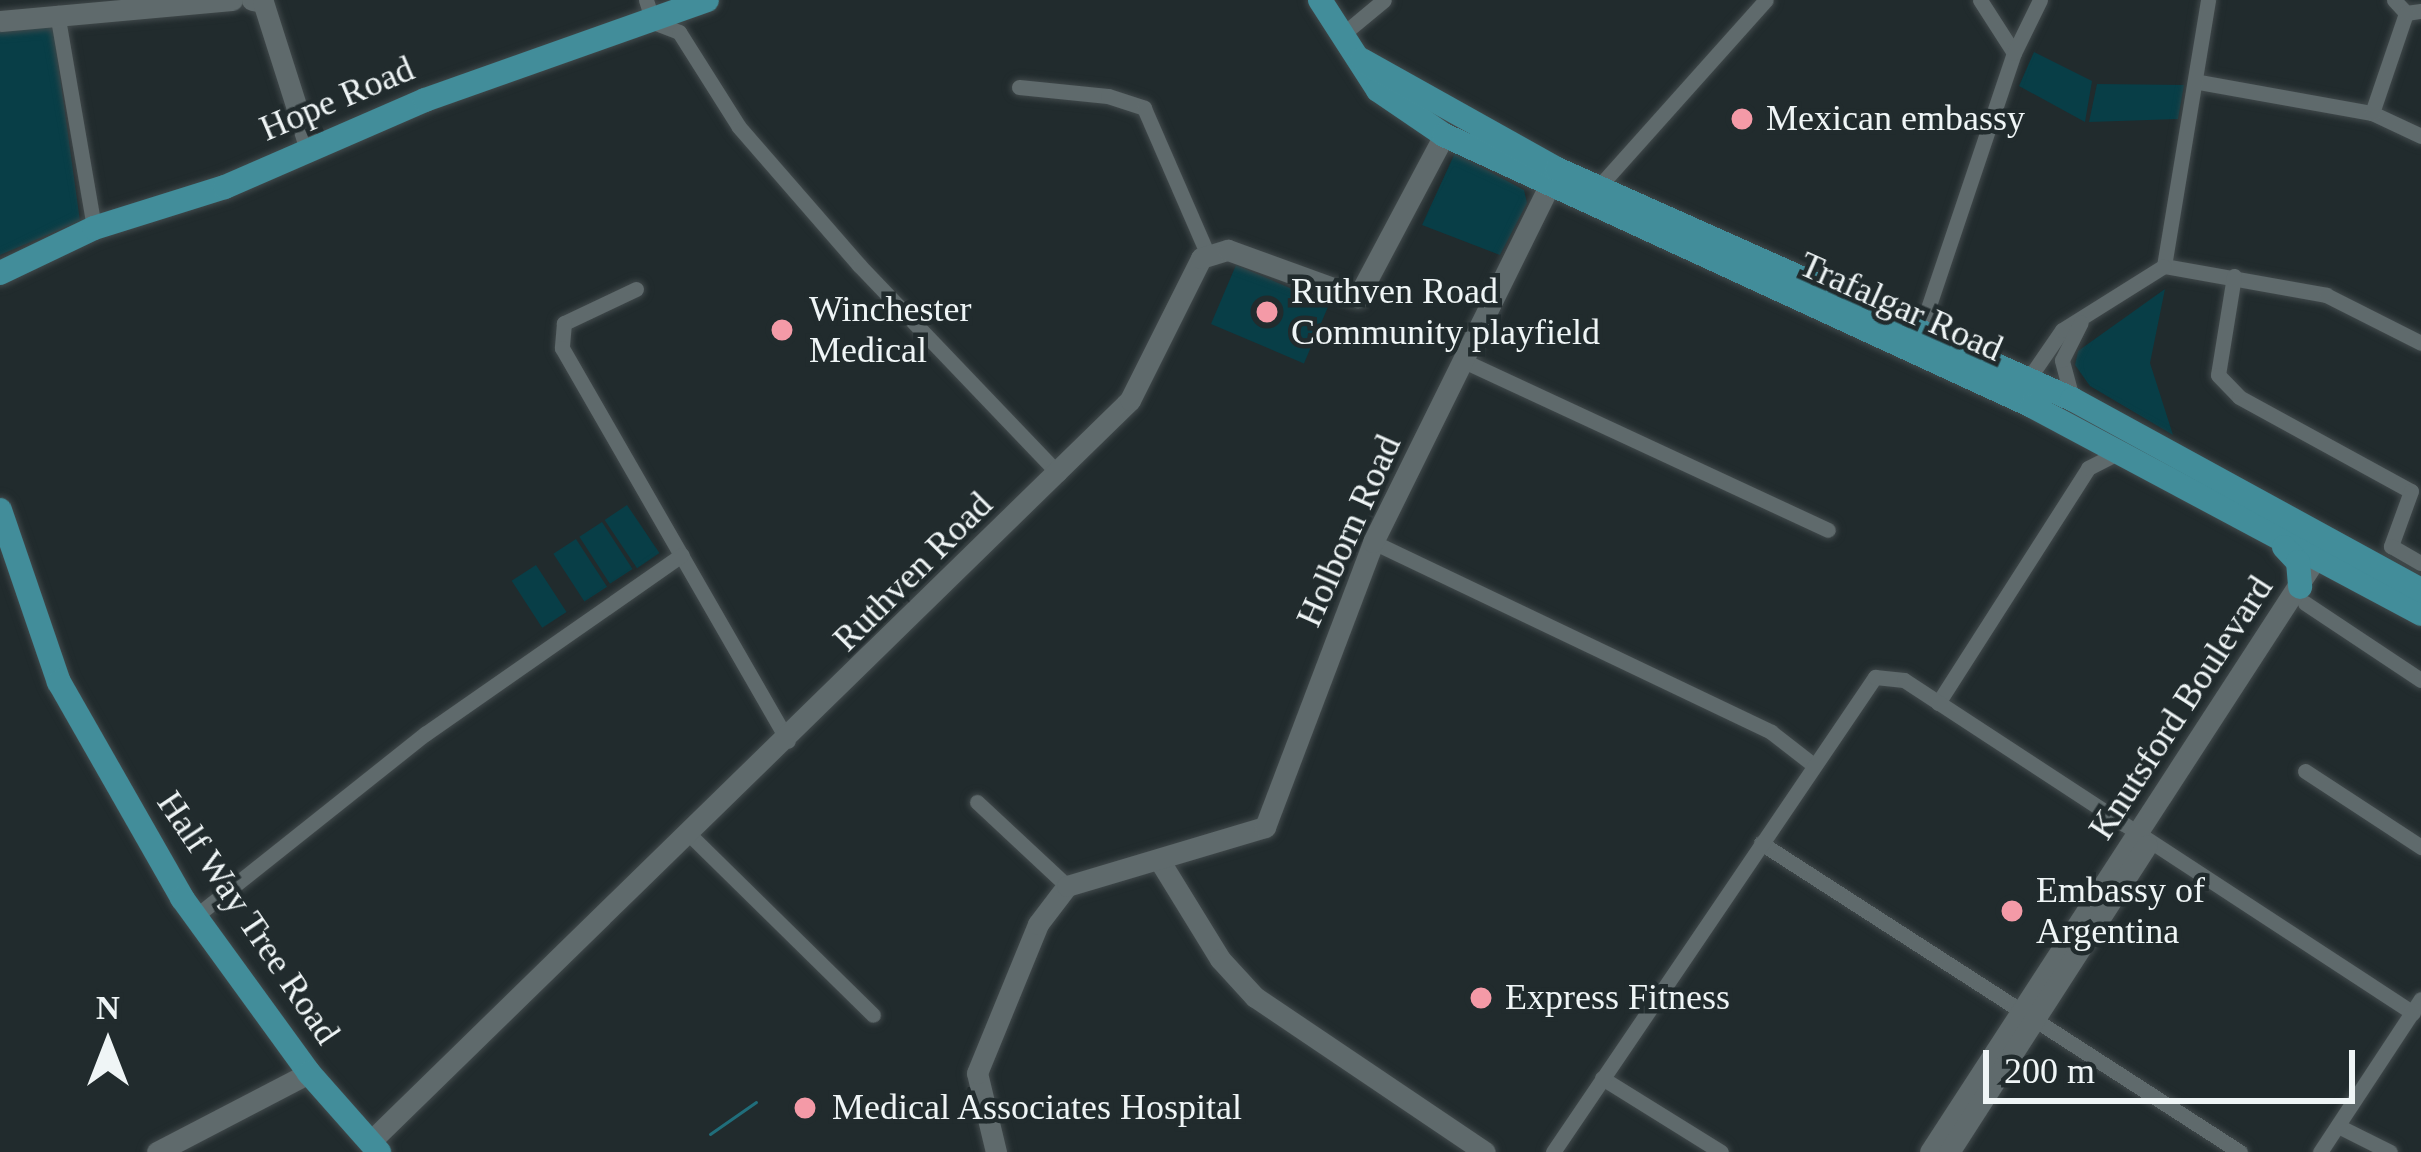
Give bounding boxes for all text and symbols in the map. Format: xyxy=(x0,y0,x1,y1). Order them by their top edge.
street label: Hope Road xyxy=(254,47,420,151)
place label: Mexican embassy xyxy=(1766,97,2025,141)
marker: Mexican embassy xyxy=(1729,106,1755,132)
street label: Trafalgar Road xyxy=(1793,243,2009,371)
place label: Ruthven Road Community playfield xyxy=(1291,269,1600,354)
place label: Winchester Medical xyxy=(809,287,971,372)
marker: Ruthven Road Community playfield xyxy=(1254,299,1280,325)
marker: Winchester Medical xyxy=(766,314,798,346)
street label: Holborn Road xyxy=(1288,429,1410,633)
street label: Ruthven Road xyxy=(825,484,1001,660)
street label: Knutsford Boulevard xyxy=(2080,568,2282,848)
street label: Half Way Tree Road xyxy=(147,783,349,1053)
place label: Embassy of Argentina xyxy=(2036,868,2205,953)
marker: Embassy of Argentina xyxy=(1999,898,2025,924)
place label: Express Fitness xyxy=(1505,976,1730,1020)
north arrow xyxy=(48,984,168,1104)
marker: Express Fitness xyxy=(1468,985,1494,1011)
text: N xyxy=(96,990,120,1026)
scale bar xyxy=(1989,1026,2361,1100)
text: 200 m xyxy=(2004,1051,2095,1091)
place label: Medical Associates Hospital xyxy=(832,1086,1244,1130)
marker: Medical Associates Hospital xyxy=(789,1092,821,1124)

